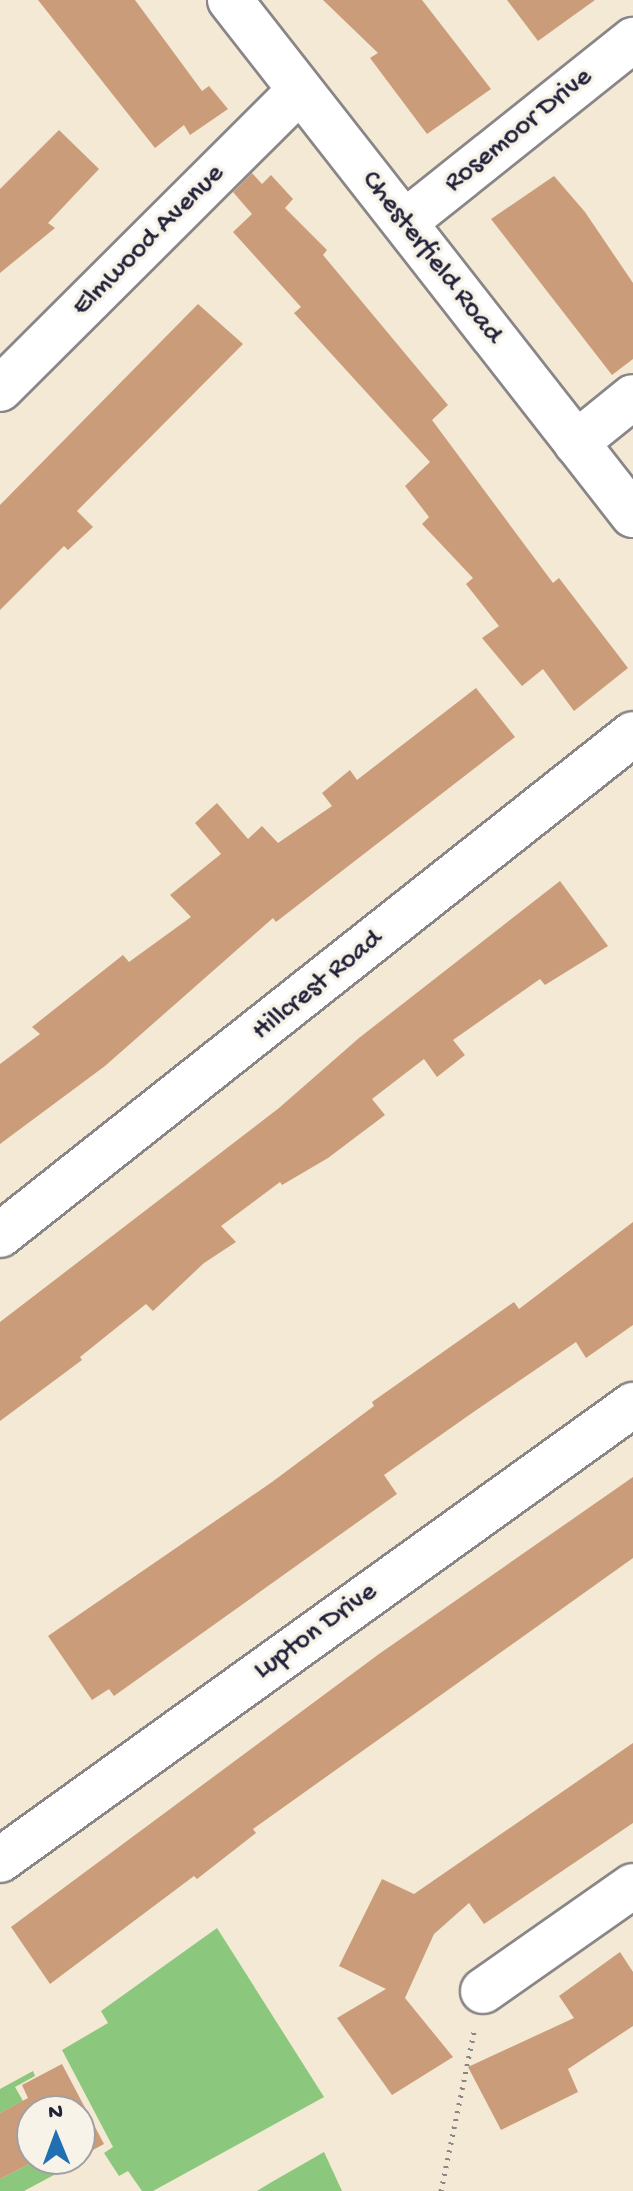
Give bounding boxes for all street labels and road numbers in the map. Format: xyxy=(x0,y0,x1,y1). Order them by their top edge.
street label: Rosemoor Drive xyxy=(438,61,600,201)
street label: Elmwood Avenue xyxy=(66,158,232,324)
street label: Chesterfield Road xyxy=(353,165,509,351)
street label: Hillcrest Road xyxy=(246,923,390,1049)
street label: Lupton Drive xyxy=(248,1576,384,1688)

